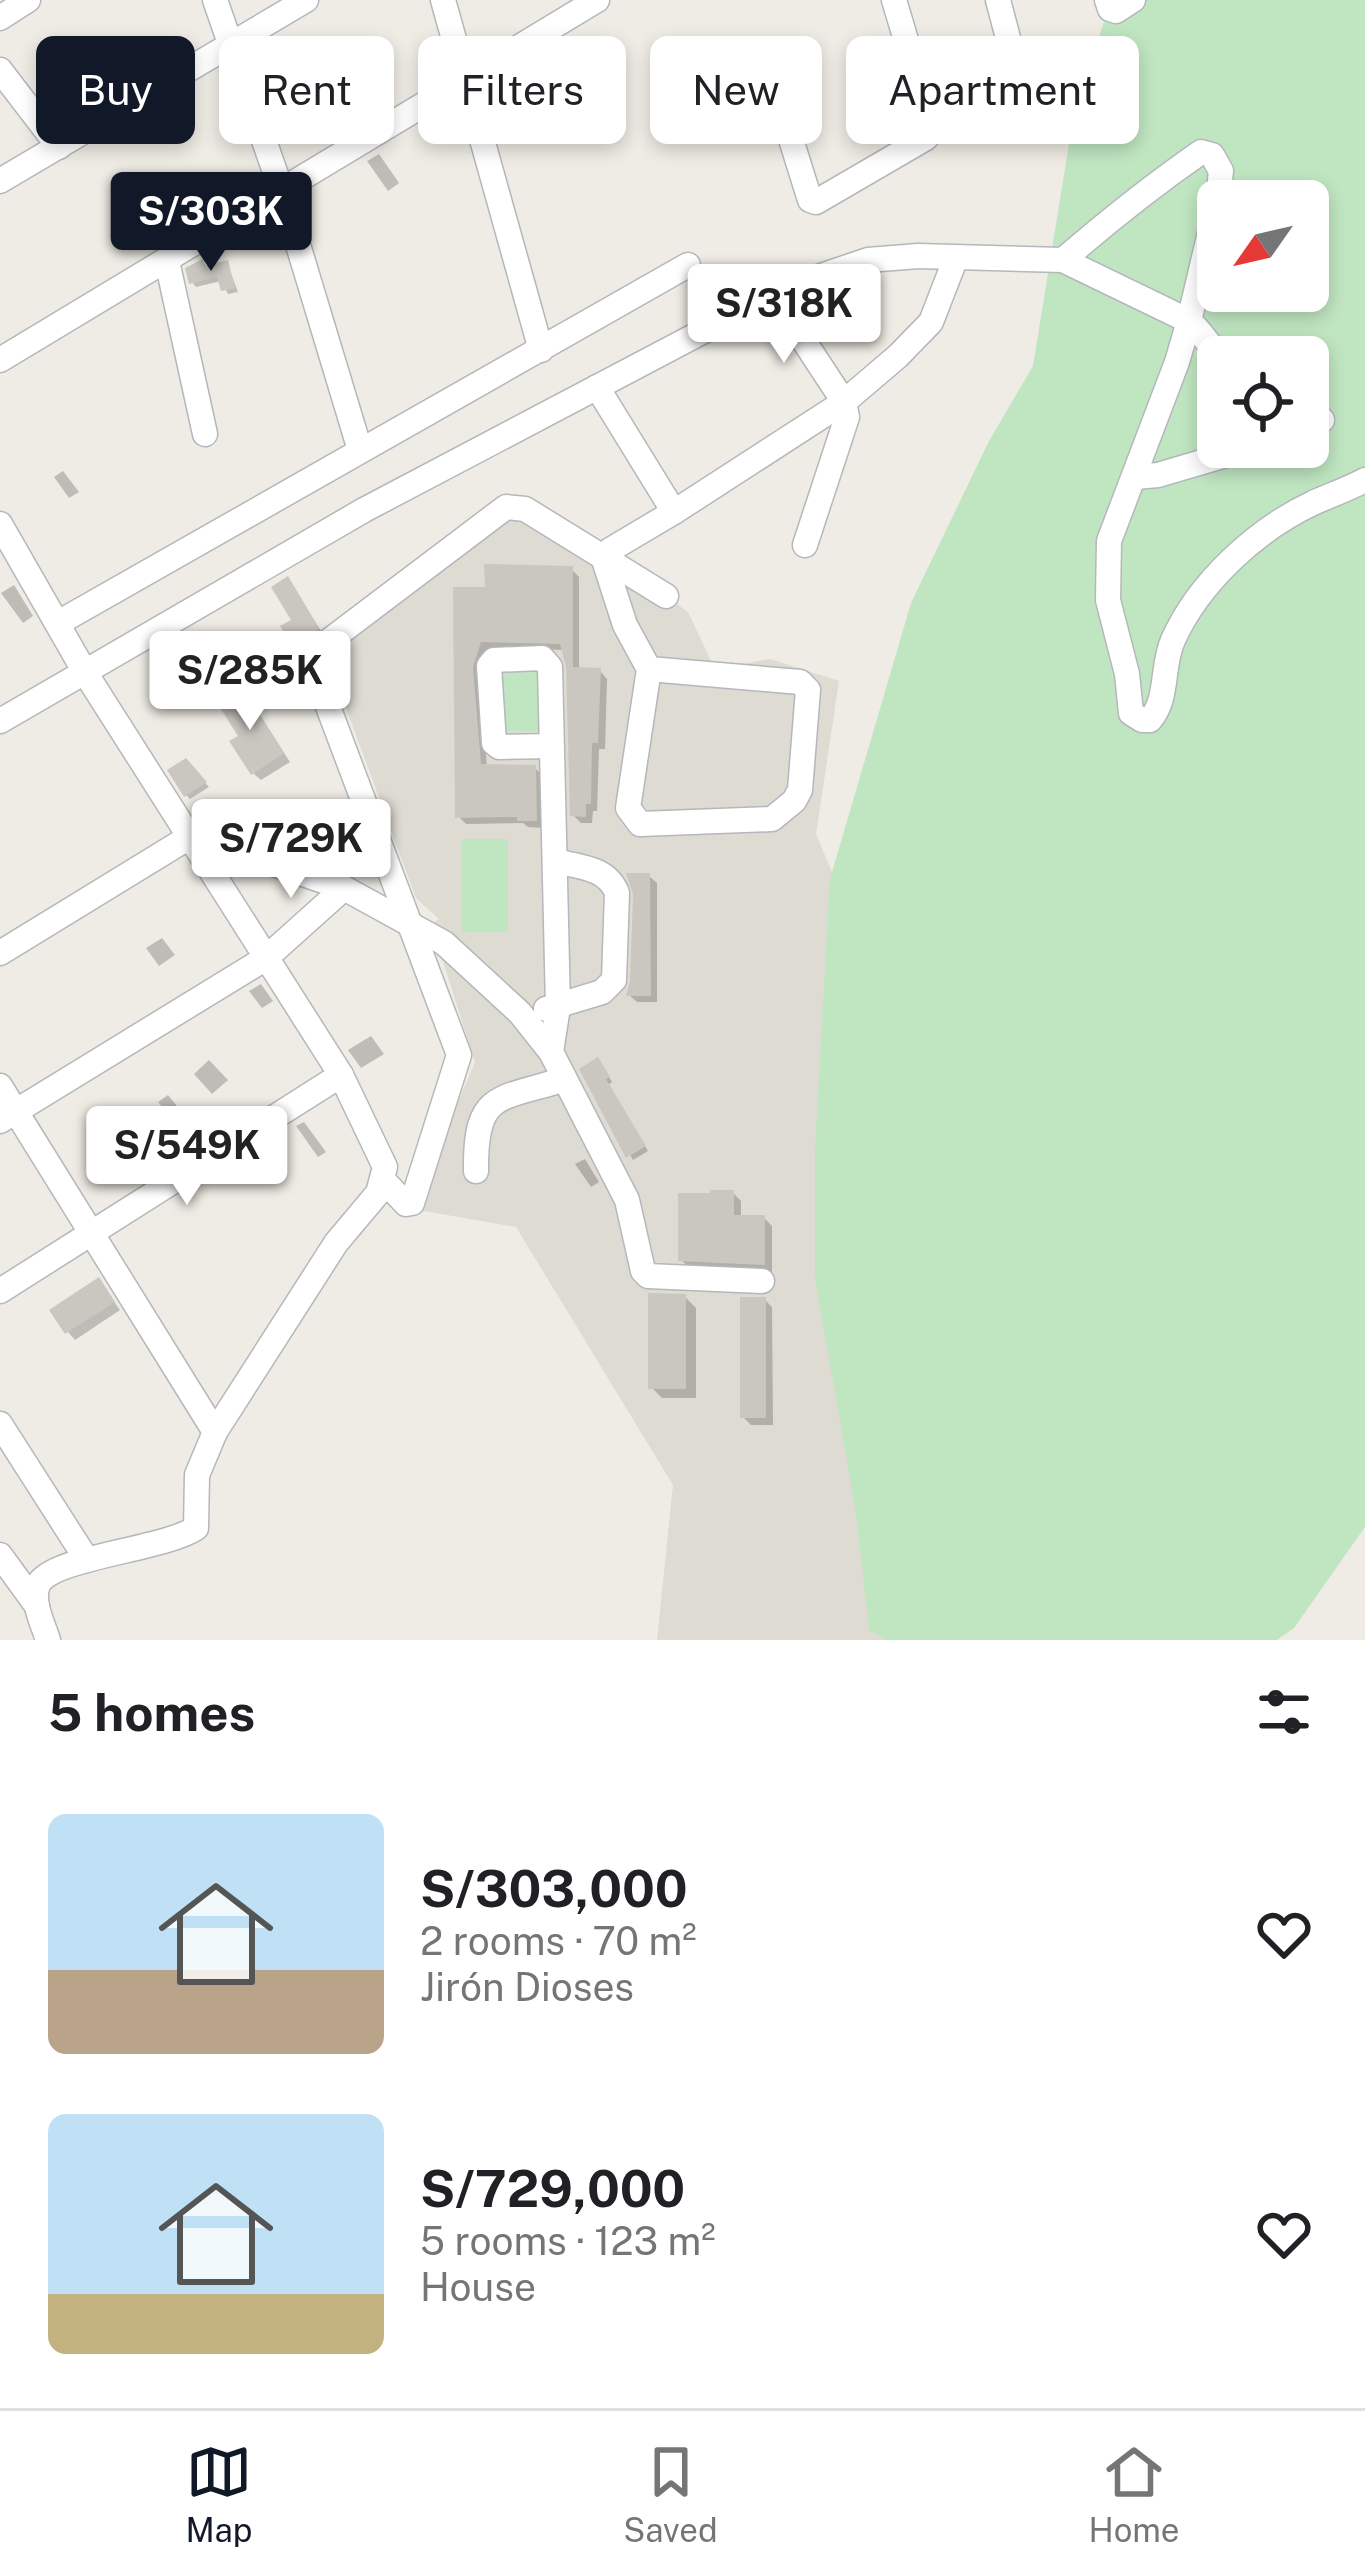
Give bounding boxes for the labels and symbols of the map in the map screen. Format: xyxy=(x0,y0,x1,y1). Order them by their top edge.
pin: S/303K xyxy=(113,172,309,274)
north arrow xyxy=(1197,180,1329,312)
pin: S/318K xyxy=(686,264,882,366)
pin: S/285K xyxy=(152,631,348,733)
pin: S/729K xyxy=(193,799,389,901)
pin: S/549K xyxy=(89,1106,285,1208)

